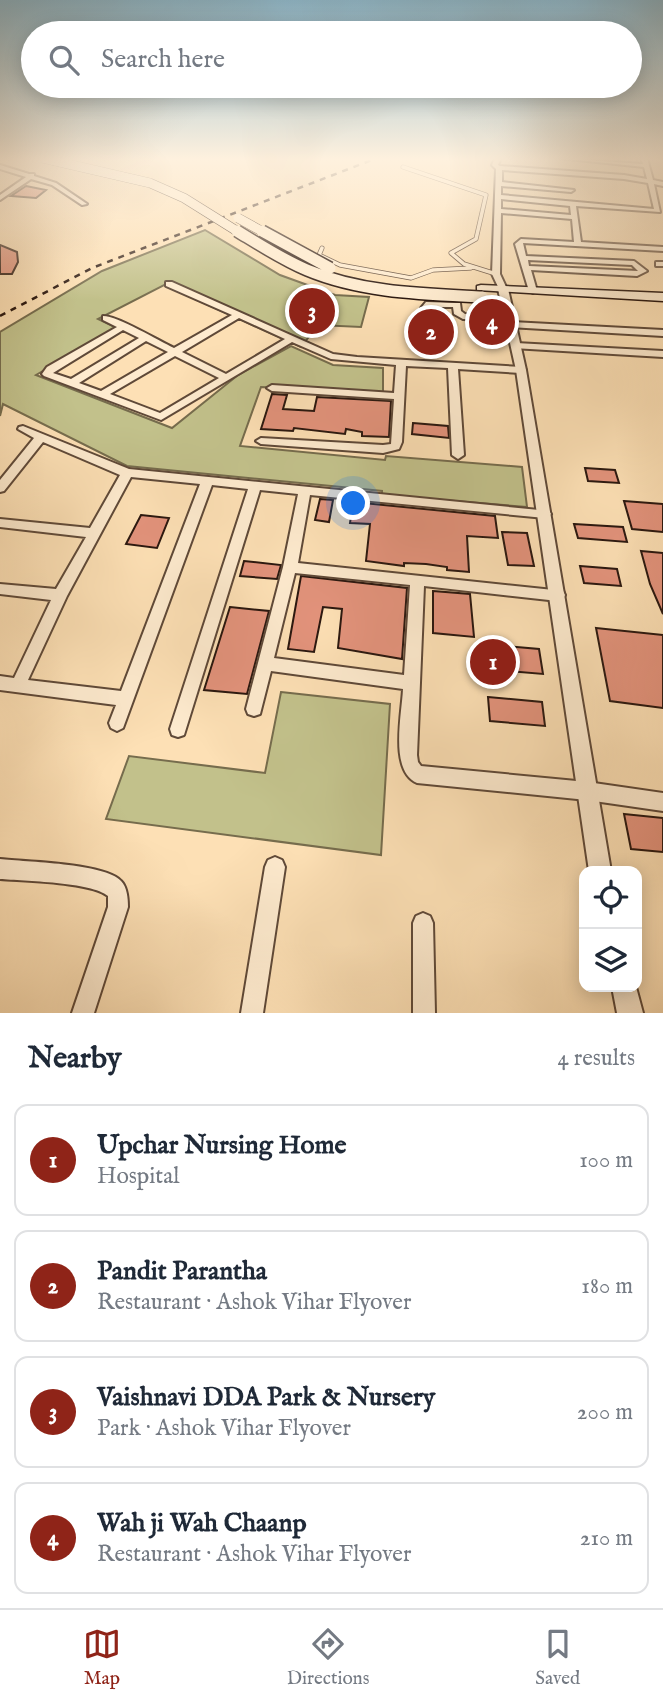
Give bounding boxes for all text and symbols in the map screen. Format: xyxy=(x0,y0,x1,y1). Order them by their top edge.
search box xyxy=(21,21,642,98)
icon: search xyxy=(45,41,83,79)
text: Search here xyxy=(101,43,225,76)
pin: 3 xyxy=(289,285,335,337)
pin: 4 xyxy=(469,296,515,348)
pin: 2 xyxy=(408,306,454,358)
your location xyxy=(336,486,370,520)
pin: 1 xyxy=(470,636,516,688)
map controls xyxy=(579,866,642,992)
button: locate xyxy=(579,866,642,929)
button: layers xyxy=(579,929,642,992)
text: Nearby xyxy=(28,1040,121,1078)
text: 4 results xyxy=(557,1044,635,1073)
text: Upchar Nursing Home xyxy=(97,1129,346,1162)
text: 1 xyxy=(49,1146,57,1175)
text: 100 m xyxy=(579,1146,633,1175)
text: Hospital xyxy=(97,1162,179,1191)
text: Pandit Parantha xyxy=(97,1255,267,1288)
text: 2 xyxy=(48,1272,58,1301)
text: 180 m xyxy=(581,1272,633,1301)
text: Restaurant · Ashok Vihar Flyover xyxy=(97,1288,411,1317)
text: Vaishnavi DDA Park & Nursery xyxy=(97,1381,435,1414)
text: 3 xyxy=(49,1398,57,1427)
text: 200 m xyxy=(577,1398,633,1427)
text: Park · Ashok Vihar Flyover xyxy=(97,1414,351,1443)
text: Wah ji Wah Chaanp xyxy=(97,1507,306,1540)
text: 4 xyxy=(47,1524,59,1553)
text: 210 m xyxy=(580,1524,633,1553)
text: Restaurant · Ashok Vihar Flyover xyxy=(97,1540,411,1569)
tab: Map xyxy=(83,1625,121,1691)
tab: Directions xyxy=(287,1625,369,1691)
tab: Saved xyxy=(535,1625,580,1691)

